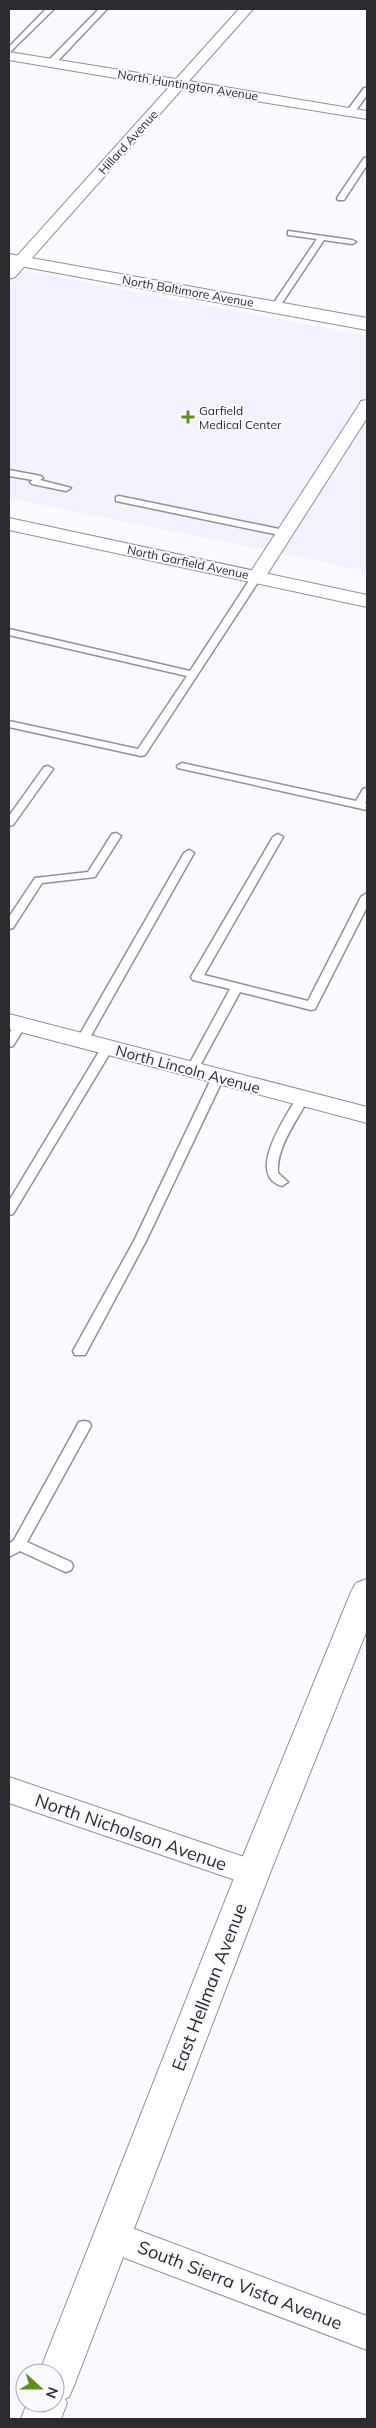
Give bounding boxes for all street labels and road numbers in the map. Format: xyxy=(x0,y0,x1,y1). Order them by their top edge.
street label: North Huntington Avenue xyxy=(117,66,259,104)
street label: Hillard Avenue xyxy=(95,107,161,177)
street label: North Baltimore Avenue xyxy=(121,272,255,310)
street label: North Garfield Avenue xyxy=(126,542,250,582)
street label: North Lincoln Avenue xyxy=(114,1041,262,1097)
street label: North Nicholson Avenue xyxy=(32,1788,230,1876)
street label: East Hellman Avenue xyxy=(166,1900,252,2074)
street label: South Sierra Vista Avenue xyxy=(134,2235,346,2335)

